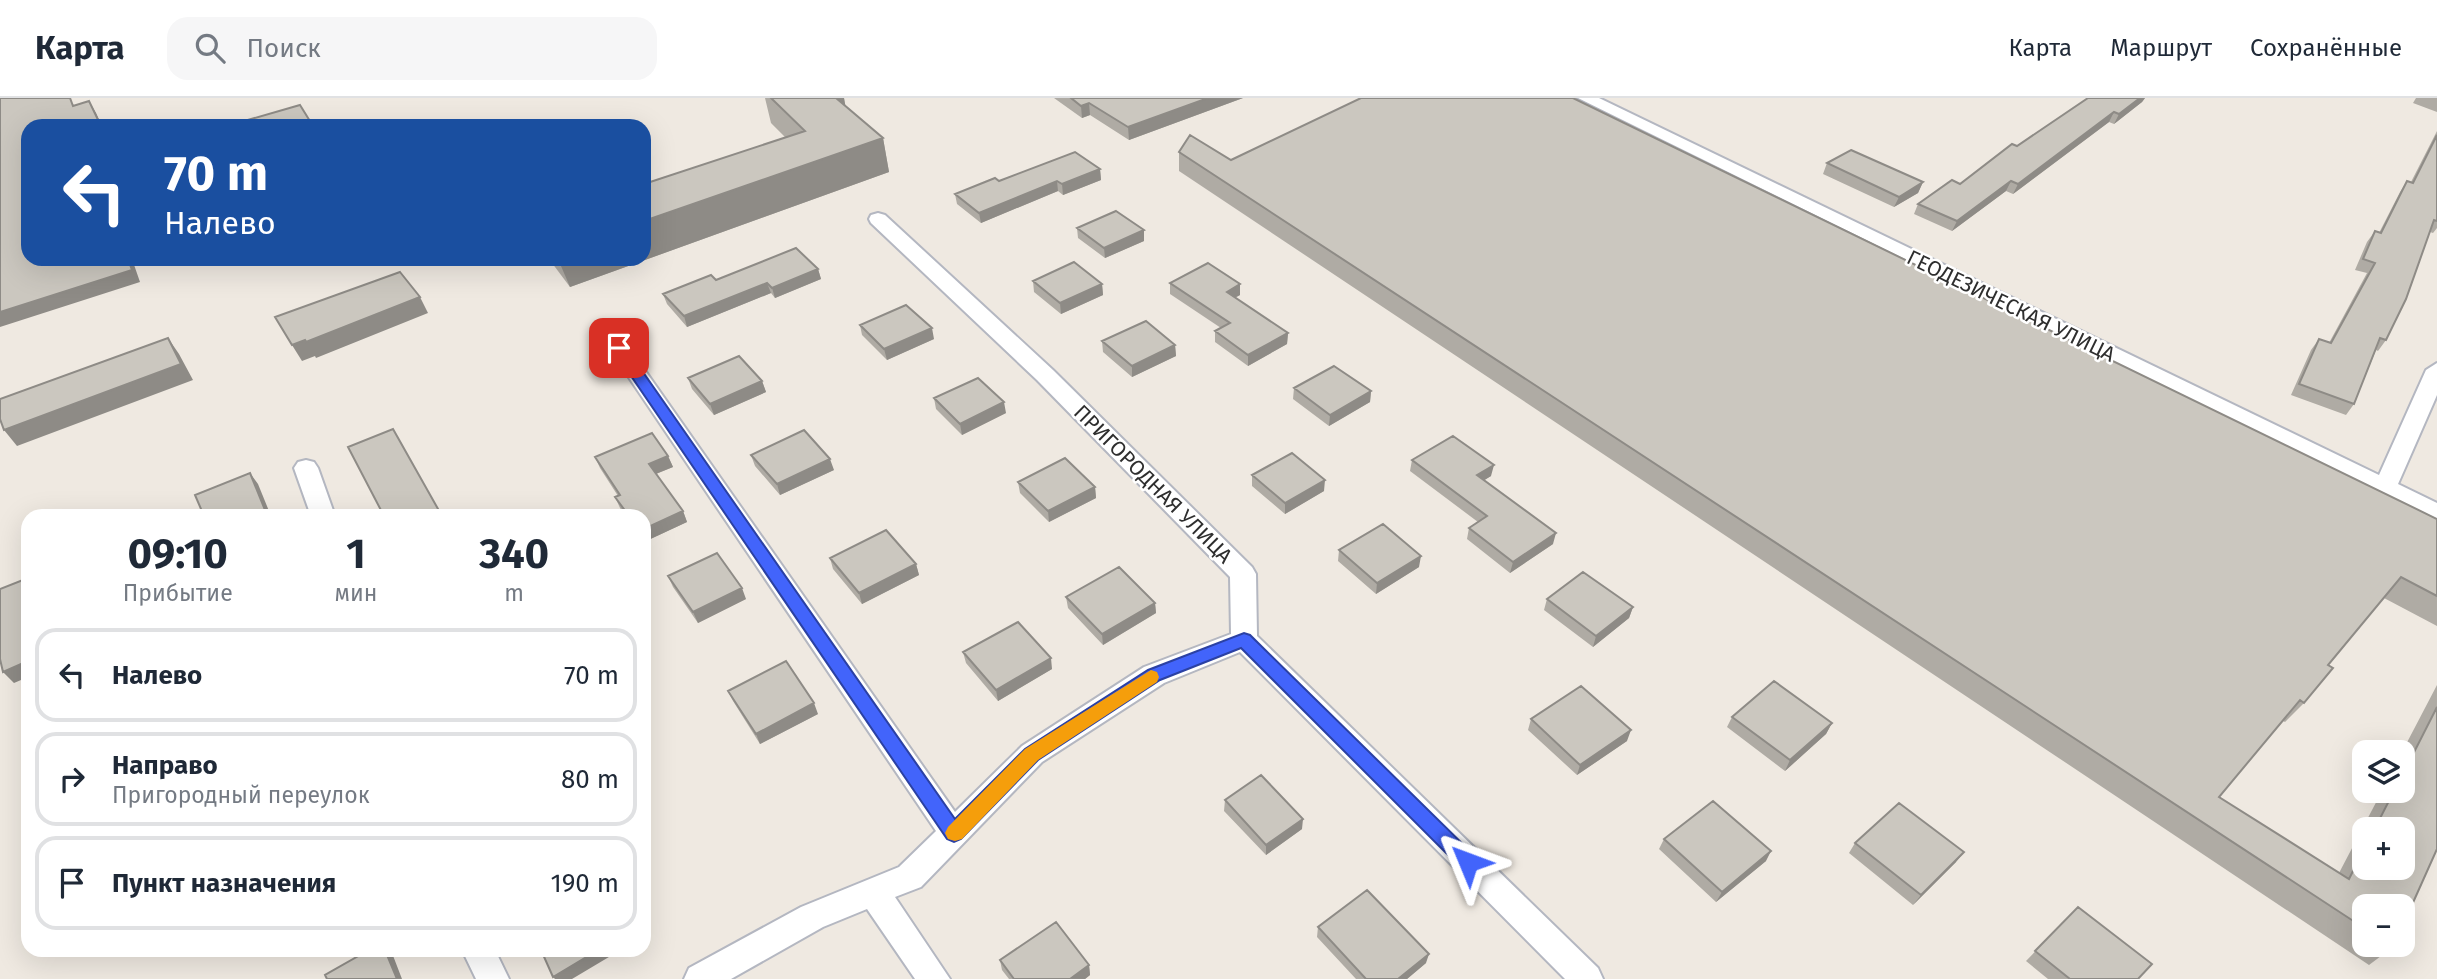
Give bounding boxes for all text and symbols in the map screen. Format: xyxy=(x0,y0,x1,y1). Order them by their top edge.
search box xyxy=(167,17,657,80)
text: Карта xyxy=(35,28,125,68)
icon: search xyxy=(191,29,229,67)
text: Поиск xyxy=(247,33,321,64)
text: Карта xyxy=(2009,34,2072,62)
text: Маршрут xyxy=(2110,34,2212,62)
text: Сохранённые xyxy=(2250,34,2402,62)
text: 70 m xyxy=(164,144,268,203)
icon: left xyxy=(49,147,140,238)
text: Налево xyxy=(164,204,276,242)
street label: ГЕОДЕЗИЧЕСКАЯ УЛИЦА xyxy=(1903,244,2119,368)
pin xyxy=(589,318,649,378)
icon: arrive xyxy=(600,329,638,367)
street label: ПРИГОРОДНАЯ УЛИЦА xyxy=(1068,399,1238,569)
text: 09:10 xyxy=(128,529,228,579)
text: 1 xyxy=(346,529,366,579)
text: 340 xyxy=(479,529,549,579)
text: Прибытие xyxy=(123,579,233,607)
text: мин xyxy=(334,579,377,607)
text: m xyxy=(504,579,524,607)
icon: left xyxy=(53,656,91,694)
text: Налево xyxy=(112,660,202,691)
text: 70 m xyxy=(564,660,619,691)
map controls xyxy=(2352,740,2415,957)
button: layers xyxy=(2352,740,2415,803)
text: Направо xyxy=(112,750,218,781)
icon: right xyxy=(53,760,91,798)
text: 80 m xyxy=(561,764,619,795)
text: Пригородный переулок xyxy=(112,781,370,809)
button: + xyxy=(2352,817,2415,880)
position arrow xyxy=(1431,825,1505,899)
icon: arrive xyxy=(53,864,91,902)
text: Пункт назначения xyxy=(112,868,336,899)
text: 190 m xyxy=(550,868,619,899)
button: − xyxy=(2352,894,2415,957)

